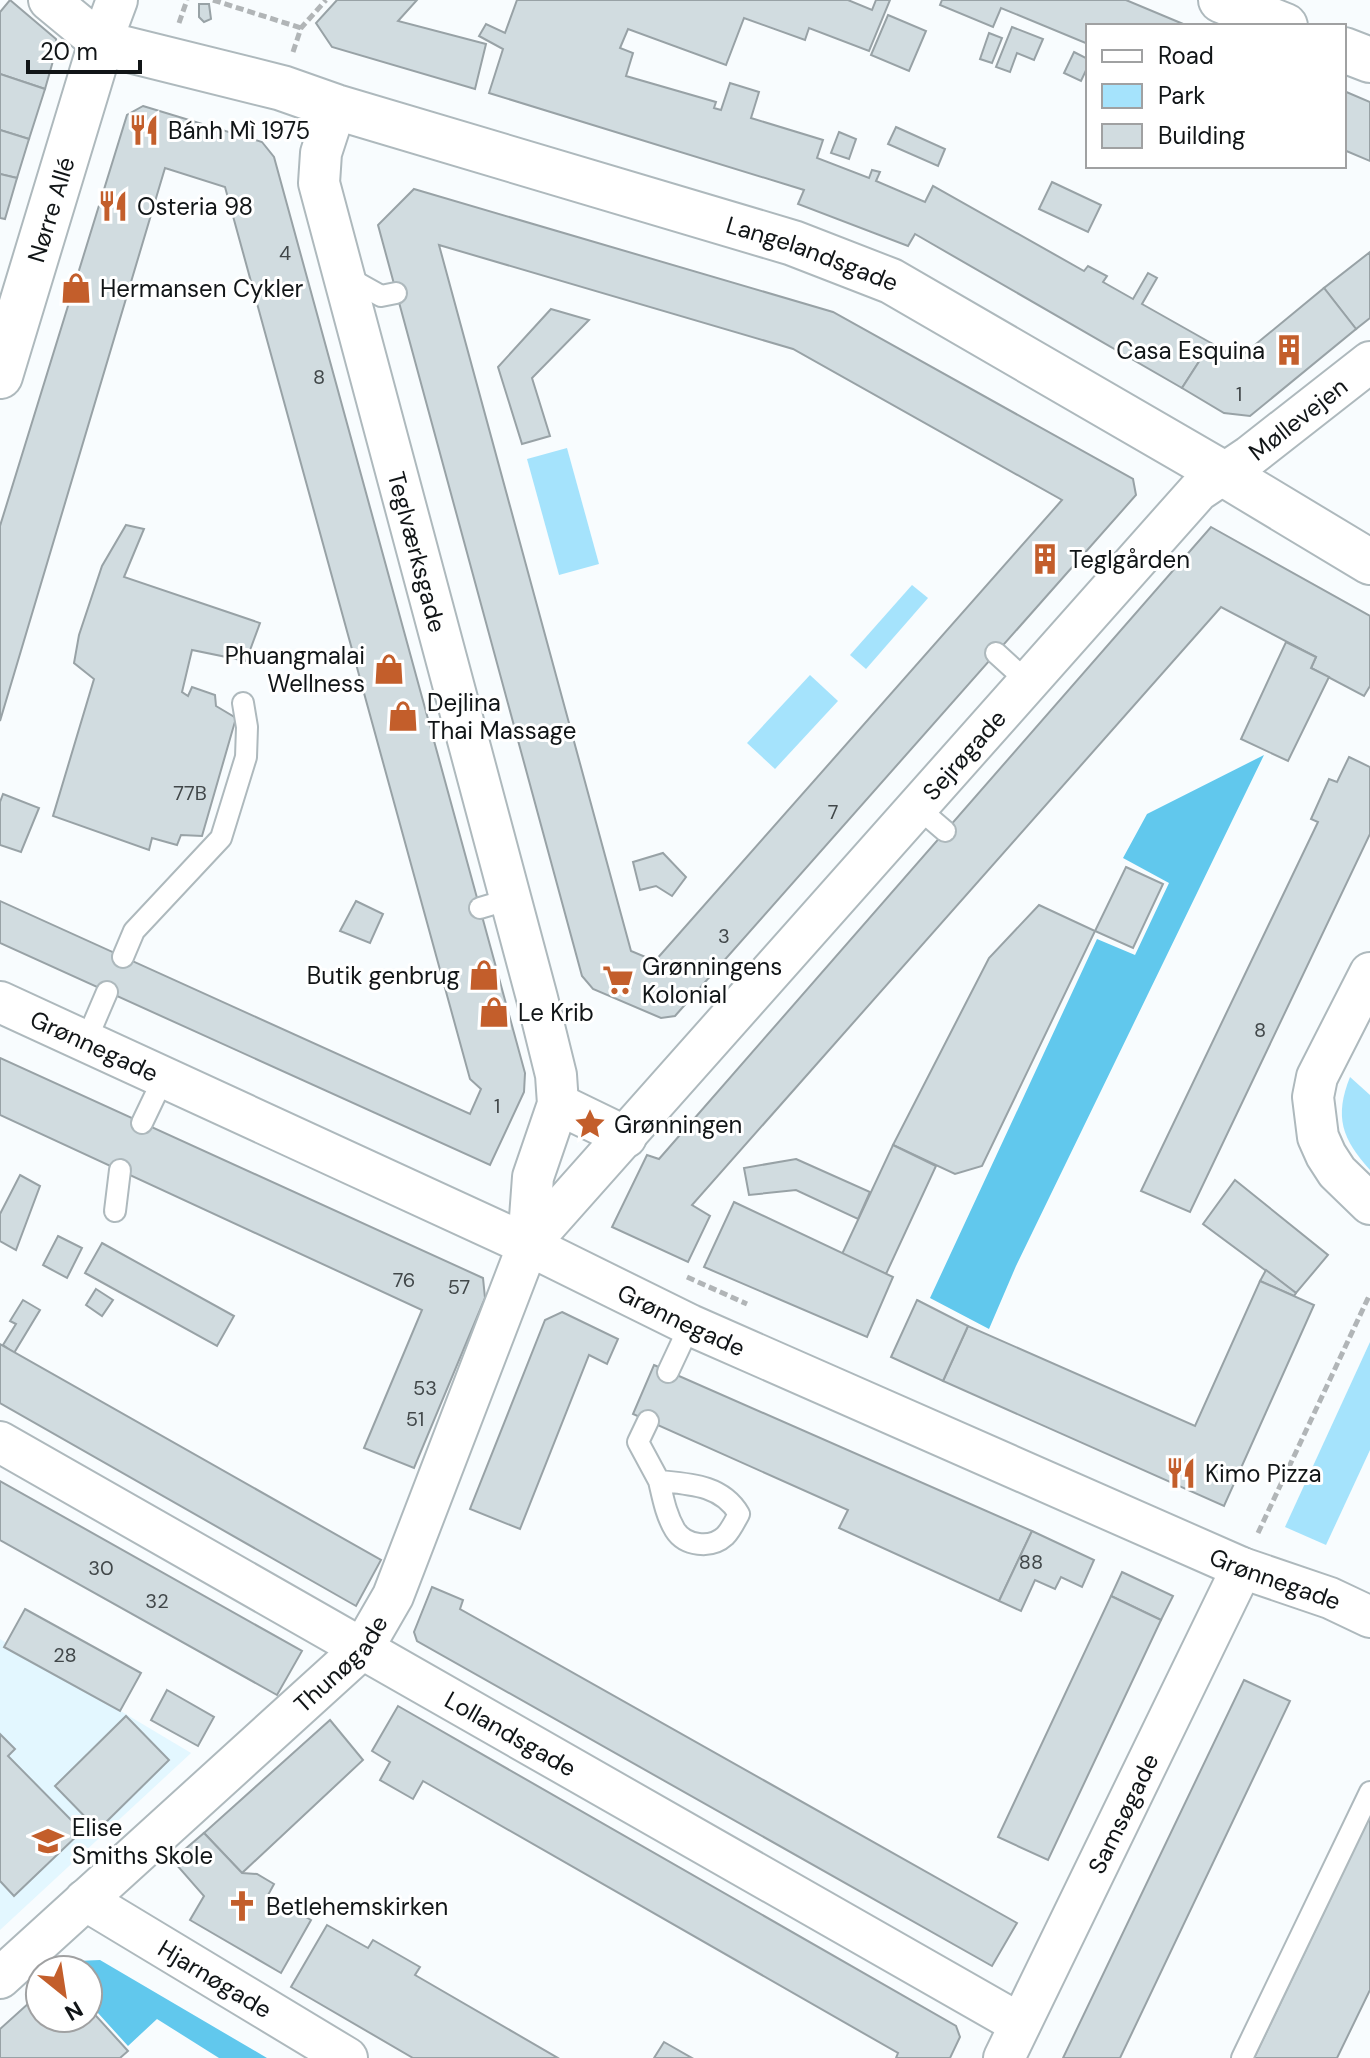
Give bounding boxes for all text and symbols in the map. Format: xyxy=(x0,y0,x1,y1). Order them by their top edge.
scale bar xyxy=(28,24,140,74)
legend xyxy=(1086,24,1346,168)
text: 20 m xyxy=(40,36,98,67)
text: Road xyxy=(1158,40,1214,71)
text: Park xyxy=(1158,80,1205,111)
restaurant icon: Bánh Mì 1975 xyxy=(127,113,161,147)
place label: Bánh Mì 1975 xyxy=(168,115,310,146)
text: Building xyxy=(1158,120,1245,151)
street label: Nørre Allé xyxy=(20,153,81,266)
restaurant icon: Osteria 98 xyxy=(96,189,130,223)
place label: Osteria 98 xyxy=(137,191,253,222)
street label: Langelandsgade xyxy=(723,209,903,298)
house number: 4 xyxy=(279,240,291,266)
shop icon: Hermansen Cykler xyxy=(59,271,93,305)
place label: Hermansen Cykler xyxy=(100,273,304,304)
building icon: Casa Esquina xyxy=(1272,333,1306,367)
place label: Casa Esquina xyxy=(1116,335,1265,366)
house number: 8 xyxy=(313,364,325,390)
street label: Møllevejen xyxy=(1242,370,1353,467)
house number: 1 xyxy=(1236,381,1242,407)
street label: Teglværksgade xyxy=(381,468,453,636)
building icon: Teglgården xyxy=(1028,542,1062,576)
place label: Teglgården xyxy=(1069,544,1190,575)
place label: Phuangmalai Wellness xyxy=(225,640,365,699)
shop icon: Phuangmalai Wellness xyxy=(372,652,406,686)
place label: Dejlina Thai Massage xyxy=(427,687,576,746)
shop icon: Dejlina Thai Massage xyxy=(386,699,420,733)
street label: Sejrøgade xyxy=(915,703,1012,807)
house number: 77B xyxy=(173,780,207,806)
house number: 7 xyxy=(828,799,838,825)
house number: 3 xyxy=(718,923,730,949)
place label: Grønningens Kolonial xyxy=(642,951,782,1010)
shop icon: Butik genbrug xyxy=(467,958,501,992)
place label: Butik genbrug xyxy=(307,960,460,991)
supermarket icon: Grønningens Kolonial xyxy=(601,963,635,997)
shop icon: Le Krib xyxy=(477,995,511,1029)
place label: Le Krib xyxy=(518,997,594,1028)
street label: Grønnegade xyxy=(26,1003,163,1088)
house number: 8 xyxy=(1254,1017,1266,1043)
house number: 1 xyxy=(494,1093,500,1119)
place icon: Grønningen xyxy=(573,1107,607,1141)
place label: Grønningen xyxy=(614,1109,742,1140)
house number: 76 xyxy=(393,1267,415,1293)
house number: 57 xyxy=(448,1274,470,1300)
street label: Grønnegade xyxy=(613,1276,750,1363)
house number: 53 xyxy=(413,1375,437,1401)
house number: 51 xyxy=(406,1406,424,1432)
restaurant icon: Kimo Pizza xyxy=(1164,1456,1198,1490)
place label: Kimo Pizza xyxy=(1205,1458,1322,1489)
street label: Grønnegade xyxy=(1205,1540,1346,1617)
house number: 88 xyxy=(1019,1549,1043,1575)
house number: 30 xyxy=(88,1555,114,1581)
house number: 32 xyxy=(145,1588,169,1614)
street label: Thunøgade xyxy=(287,1609,394,1719)
house number: 28 xyxy=(53,1642,77,1668)
street label: Lollandsgade xyxy=(440,1684,582,1783)
street label: Samsøgade xyxy=(1081,1748,1165,1879)
place label: Elise Smiths Skole xyxy=(72,1812,213,1871)
school or university icon: Elise Smiths Skole xyxy=(31,1824,65,1858)
church icon: Betlehemskirken xyxy=(225,1889,259,1923)
place label: Betlehemskirken xyxy=(266,1891,448,1922)
street label: Hjarnøgade xyxy=(153,1932,278,2025)
north arrow xyxy=(24,1954,104,2034)
text: N xyxy=(60,1994,88,2027)

